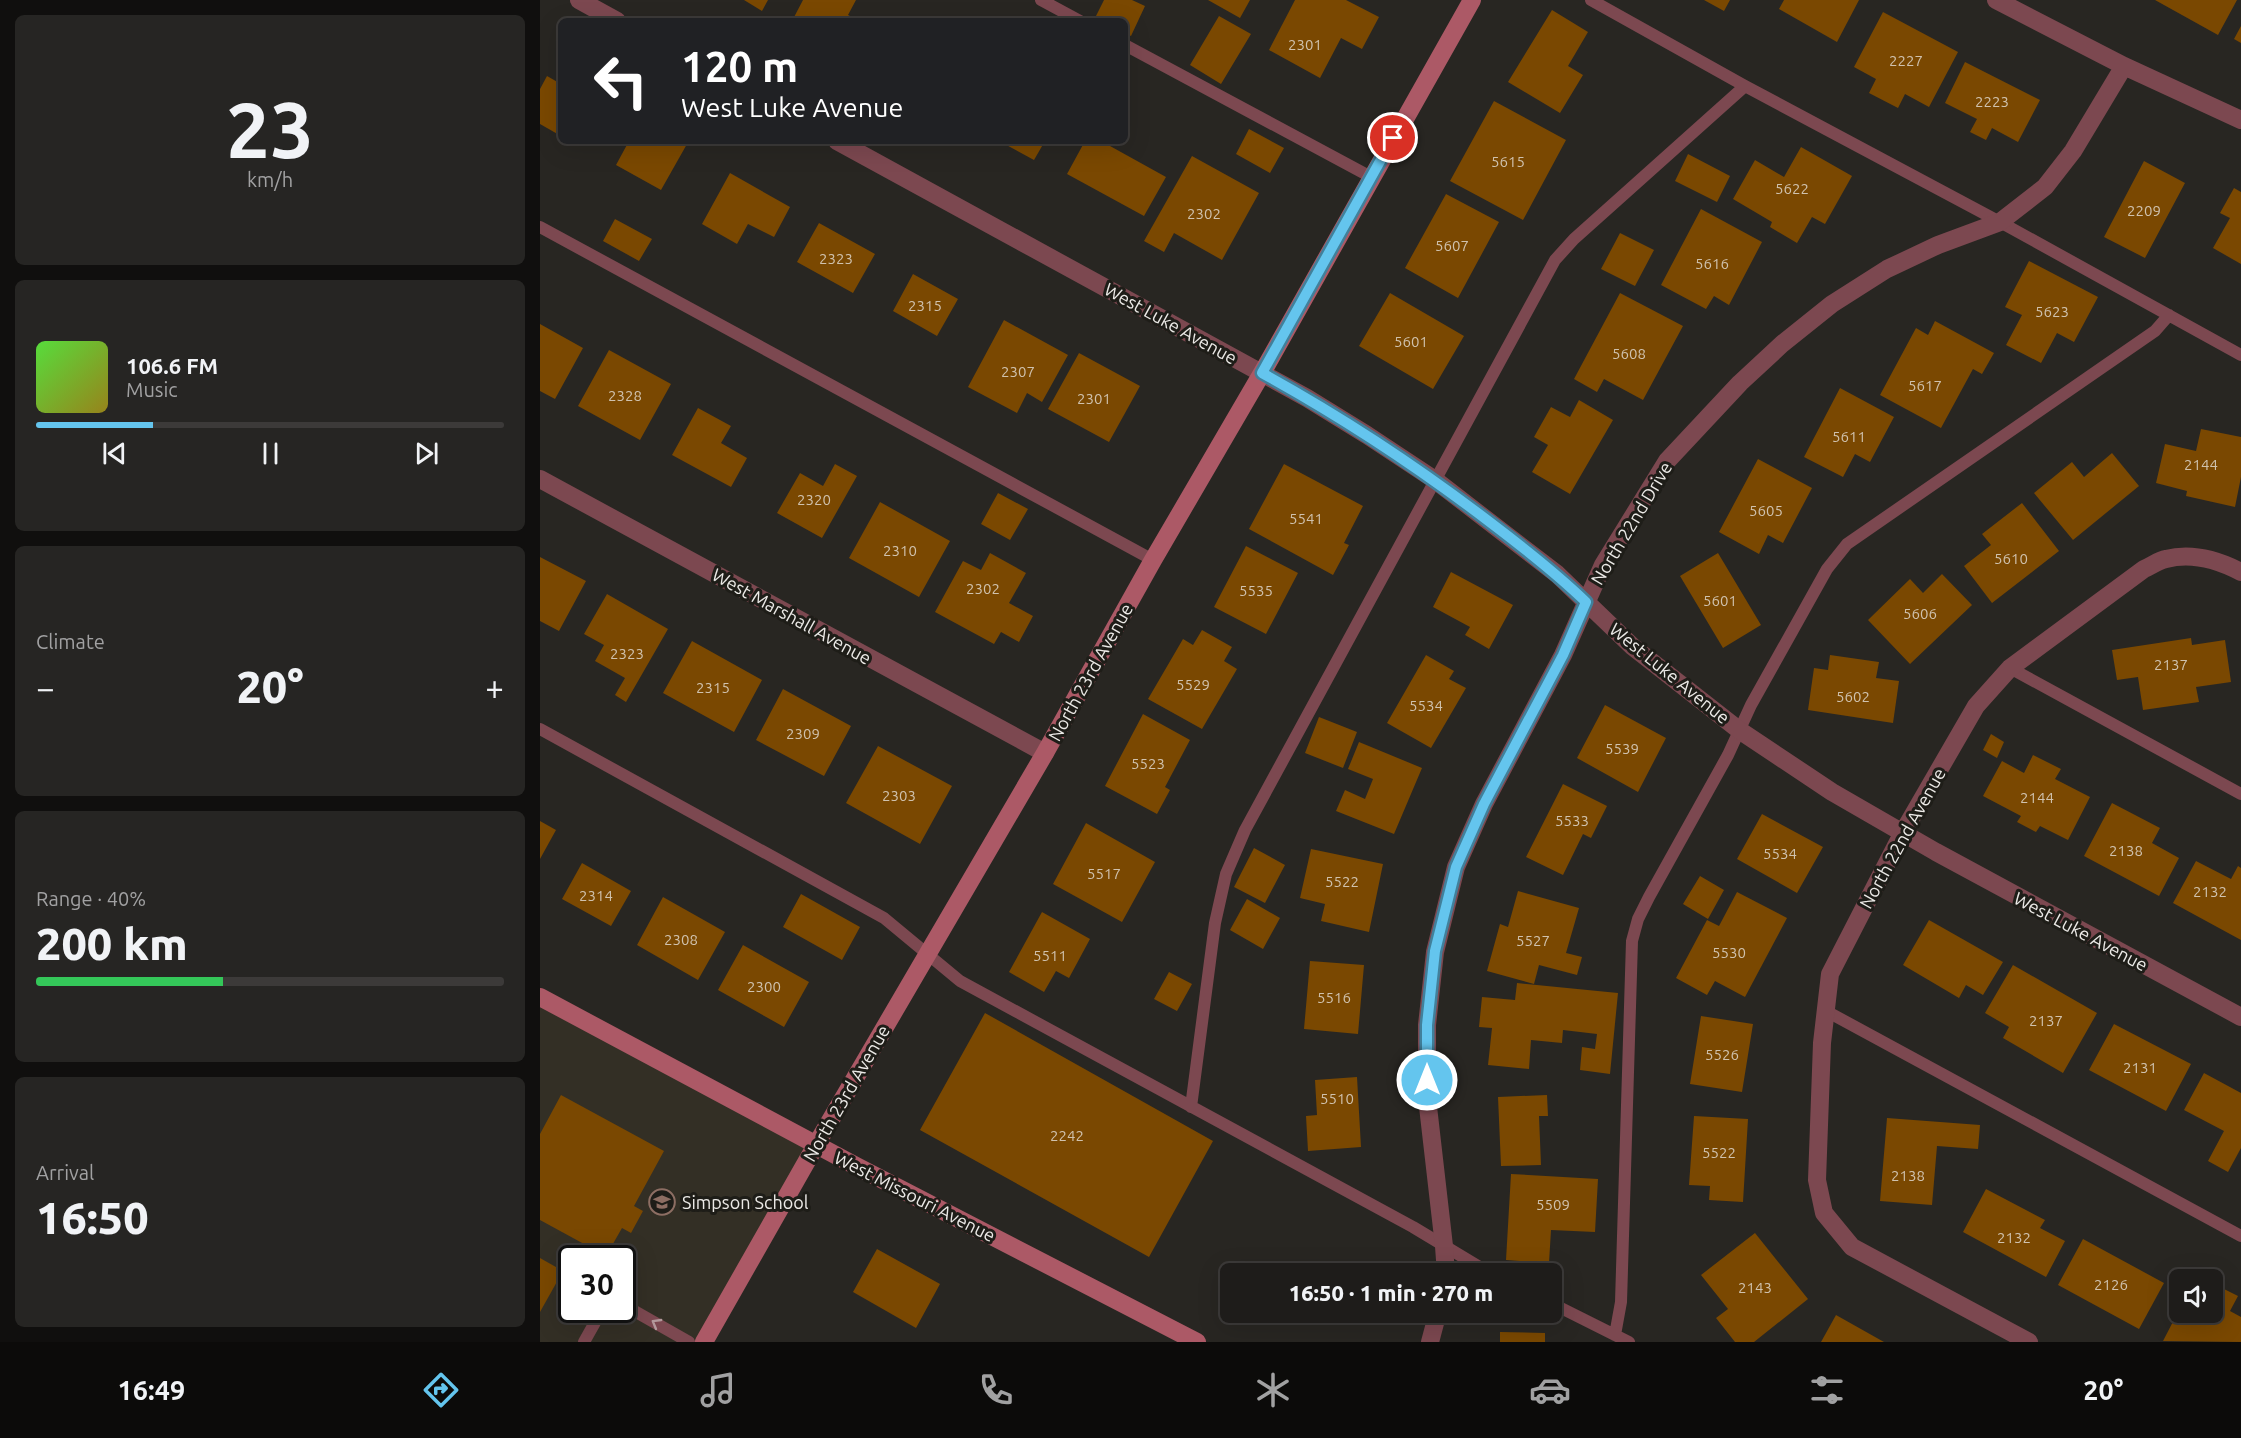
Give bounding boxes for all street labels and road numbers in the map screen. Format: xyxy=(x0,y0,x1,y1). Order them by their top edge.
street label: West Luke Avenue xyxy=(1101,278,1241,368)
street label: North 22nd Drive xyxy=(1587,458,1675,588)
street label: West Marshall Avenue xyxy=(709,564,875,668)
street label: North 23rd Avenue xyxy=(1044,600,1136,744)
street label: West Luke Avenue xyxy=(1606,619,1734,727)
street label: North 22nd Avenue xyxy=(1855,764,1949,912)
street label: West Luke Avenue xyxy=(2011,887,2151,975)
street label: North 23rd Avenue xyxy=(799,1021,893,1165)
street label: West Missouri Avenue xyxy=(831,1147,999,1245)

